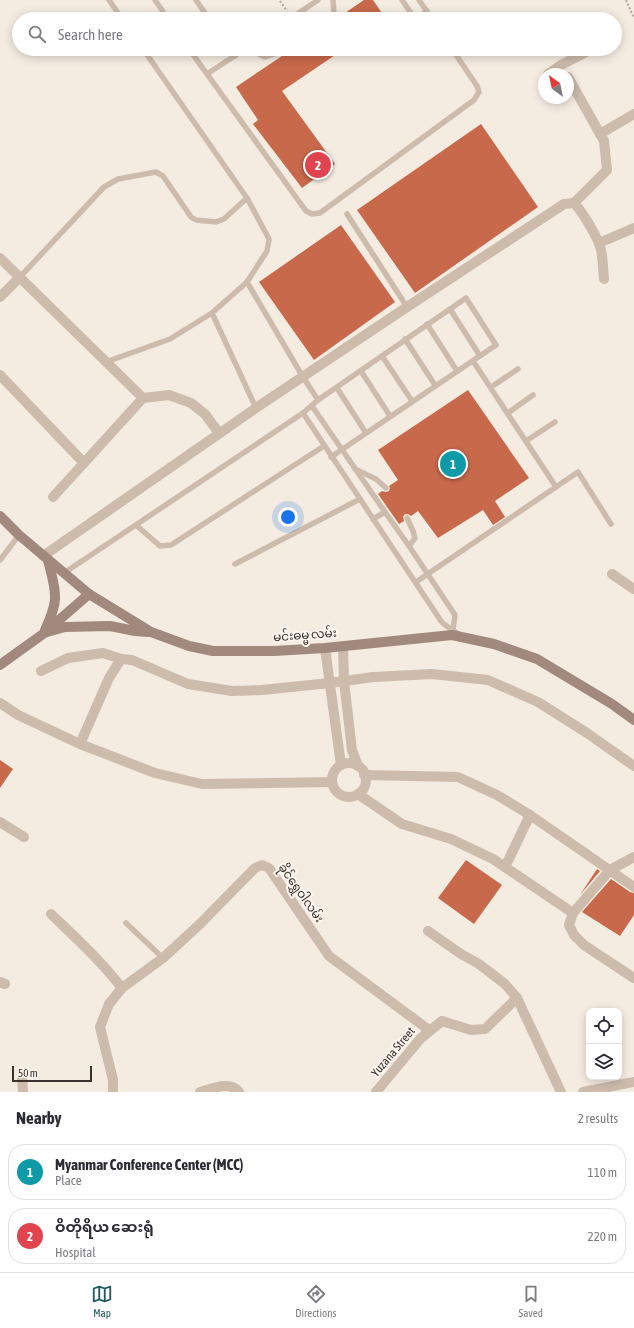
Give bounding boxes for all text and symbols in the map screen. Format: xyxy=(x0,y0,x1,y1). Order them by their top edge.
search box xyxy=(12,12,622,56)
icon: search xyxy=(26,23,48,45)
text: Search here xyxy=(58,26,123,43)
north arrow xyxy=(538,68,574,104)
pin: 2 xyxy=(305,150,331,180)
pin: 1 xyxy=(440,449,466,479)
your location xyxy=(278,507,298,527)
street label: မင်းဓမ္မ လမ်း xyxy=(273,624,337,647)
street label: ခိုင်ရွှေဝါလမ်း xyxy=(273,860,328,927)
map controls xyxy=(586,1008,622,1080)
button: locate xyxy=(586,1008,622,1044)
street label: Yuzana Street xyxy=(368,1024,418,1080)
button: layers xyxy=(586,1044,622,1080)
scale bar xyxy=(12,1064,92,1083)
text: 50 m xyxy=(18,1067,38,1079)
text: Nearby xyxy=(16,1108,62,1128)
text: 2 results xyxy=(578,1111,618,1126)
text: Myanmar Conference Center (MCC) xyxy=(55,1156,243,1173)
text: 1 xyxy=(27,1165,33,1180)
text: 110 m xyxy=(588,1165,617,1180)
text: Place xyxy=(55,1173,82,1188)
text: ဝိတိုရိယ ဆေးရုံ xyxy=(55,1218,154,1235)
text: 2 xyxy=(27,1229,33,1244)
text: 220 m xyxy=(588,1229,617,1244)
text: Hospital xyxy=(55,1245,96,1260)
tab: Map xyxy=(91,1283,113,1319)
tab: Directions xyxy=(295,1283,336,1319)
tab: Saved xyxy=(519,1283,543,1319)

